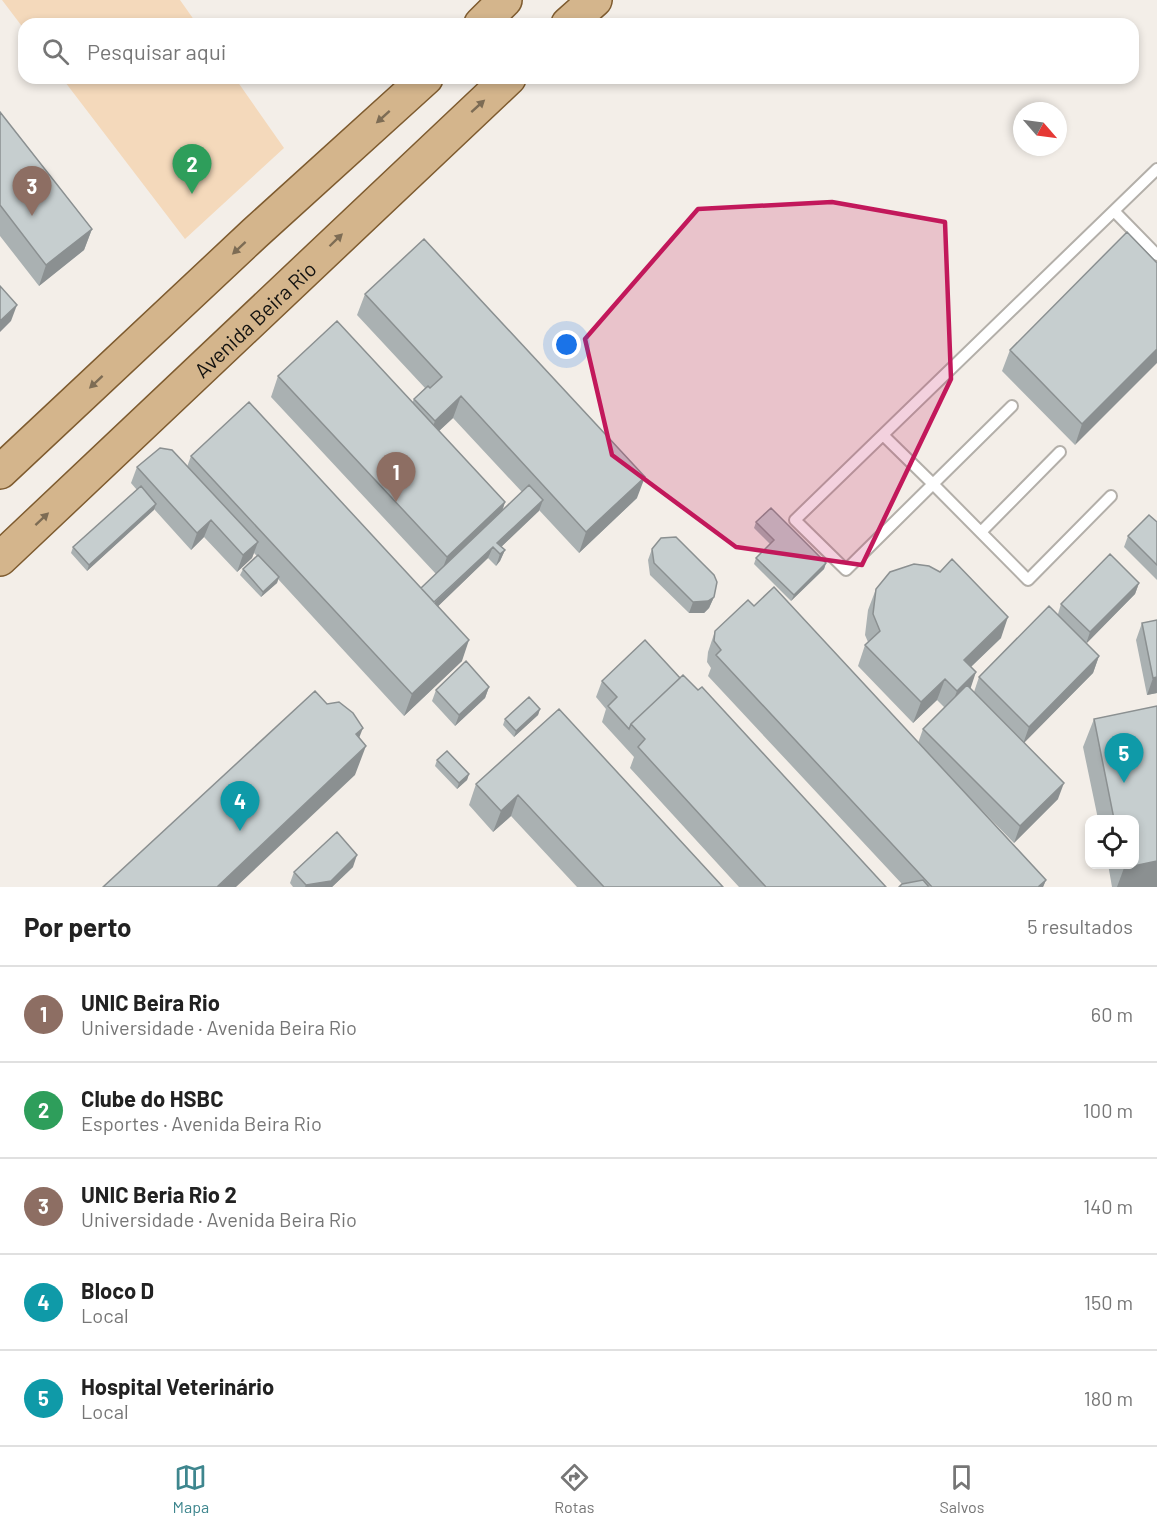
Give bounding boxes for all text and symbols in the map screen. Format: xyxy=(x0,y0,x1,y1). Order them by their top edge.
search box xyxy=(18,18,1139,84)
icon: search xyxy=(39,35,72,68)
text: Pesquisar aqui xyxy=(87,38,226,64)
one-way arrow xyxy=(470,100,485,113)
north arrow xyxy=(1013,102,1067,156)
one-way arrow xyxy=(376,110,391,123)
pin: 2 xyxy=(172,144,212,194)
pin: 3 xyxy=(12,166,51,216)
one-way arrow xyxy=(329,233,343,247)
one-way arrow xyxy=(232,241,246,255)
street label: Avenida Beira Rio xyxy=(188,255,320,382)
your location xyxy=(552,330,581,359)
one-way arrow xyxy=(89,374,103,388)
pin: 1 xyxy=(376,452,416,502)
one-way arrow xyxy=(35,512,49,526)
pin: 5 xyxy=(1104,734,1144,783)
pin: 4 xyxy=(220,782,260,831)
map controls xyxy=(1085,815,1139,869)
button: locate xyxy=(1085,815,1139,869)
text: Por perto xyxy=(24,911,132,942)
text: 5 resultados xyxy=(1027,914,1133,938)
text: UNIC Beira Rio xyxy=(81,989,220,1015)
text: 1 xyxy=(40,1002,47,1026)
text: 60 m xyxy=(1091,1002,1133,1026)
text: Universidade · Avenida Beira Rio xyxy=(81,1015,357,1039)
text: Clube do HSBC xyxy=(81,1085,224,1111)
text: 2 xyxy=(38,1098,49,1122)
text: 100 m xyxy=(1083,1098,1133,1122)
text: Esportes · Avenida Beira Rio xyxy=(81,1111,322,1135)
text: UNIC Beria Rio 2 xyxy=(81,1181,237,1207)
text: 3 xyxy=(38,1194,49,1218)
text: 140 m xyxy=(1083,1194,1133,1218)
text: Universidade · Avenida Beira Rio xyxy=(81,1207,357,1231)
text: Bloco D xyxy=(81,1277,154,1303)
text: 4 xyxy=(37,1290,50,1314)
text: 150 m xyxy=(1084,1290,1133,1314)
text: Local xyxy=(81,1303,128,1327)
text: Hospital Veterinário xyxy=(81,1373,274,1399)
text: 5 xyxy=(38,1386,49,1410)
text: 180 m xyxy=(1084,1386,1133,1410)
text: Local xyxy=(81,1399,128,1423)
tab: Mapa xyxy=(173,1461,209,1516)
tab: Rotas xyxy=(554,1461,594,1516)
tab: Salvos xyxy=(940,1461,984,1516)

